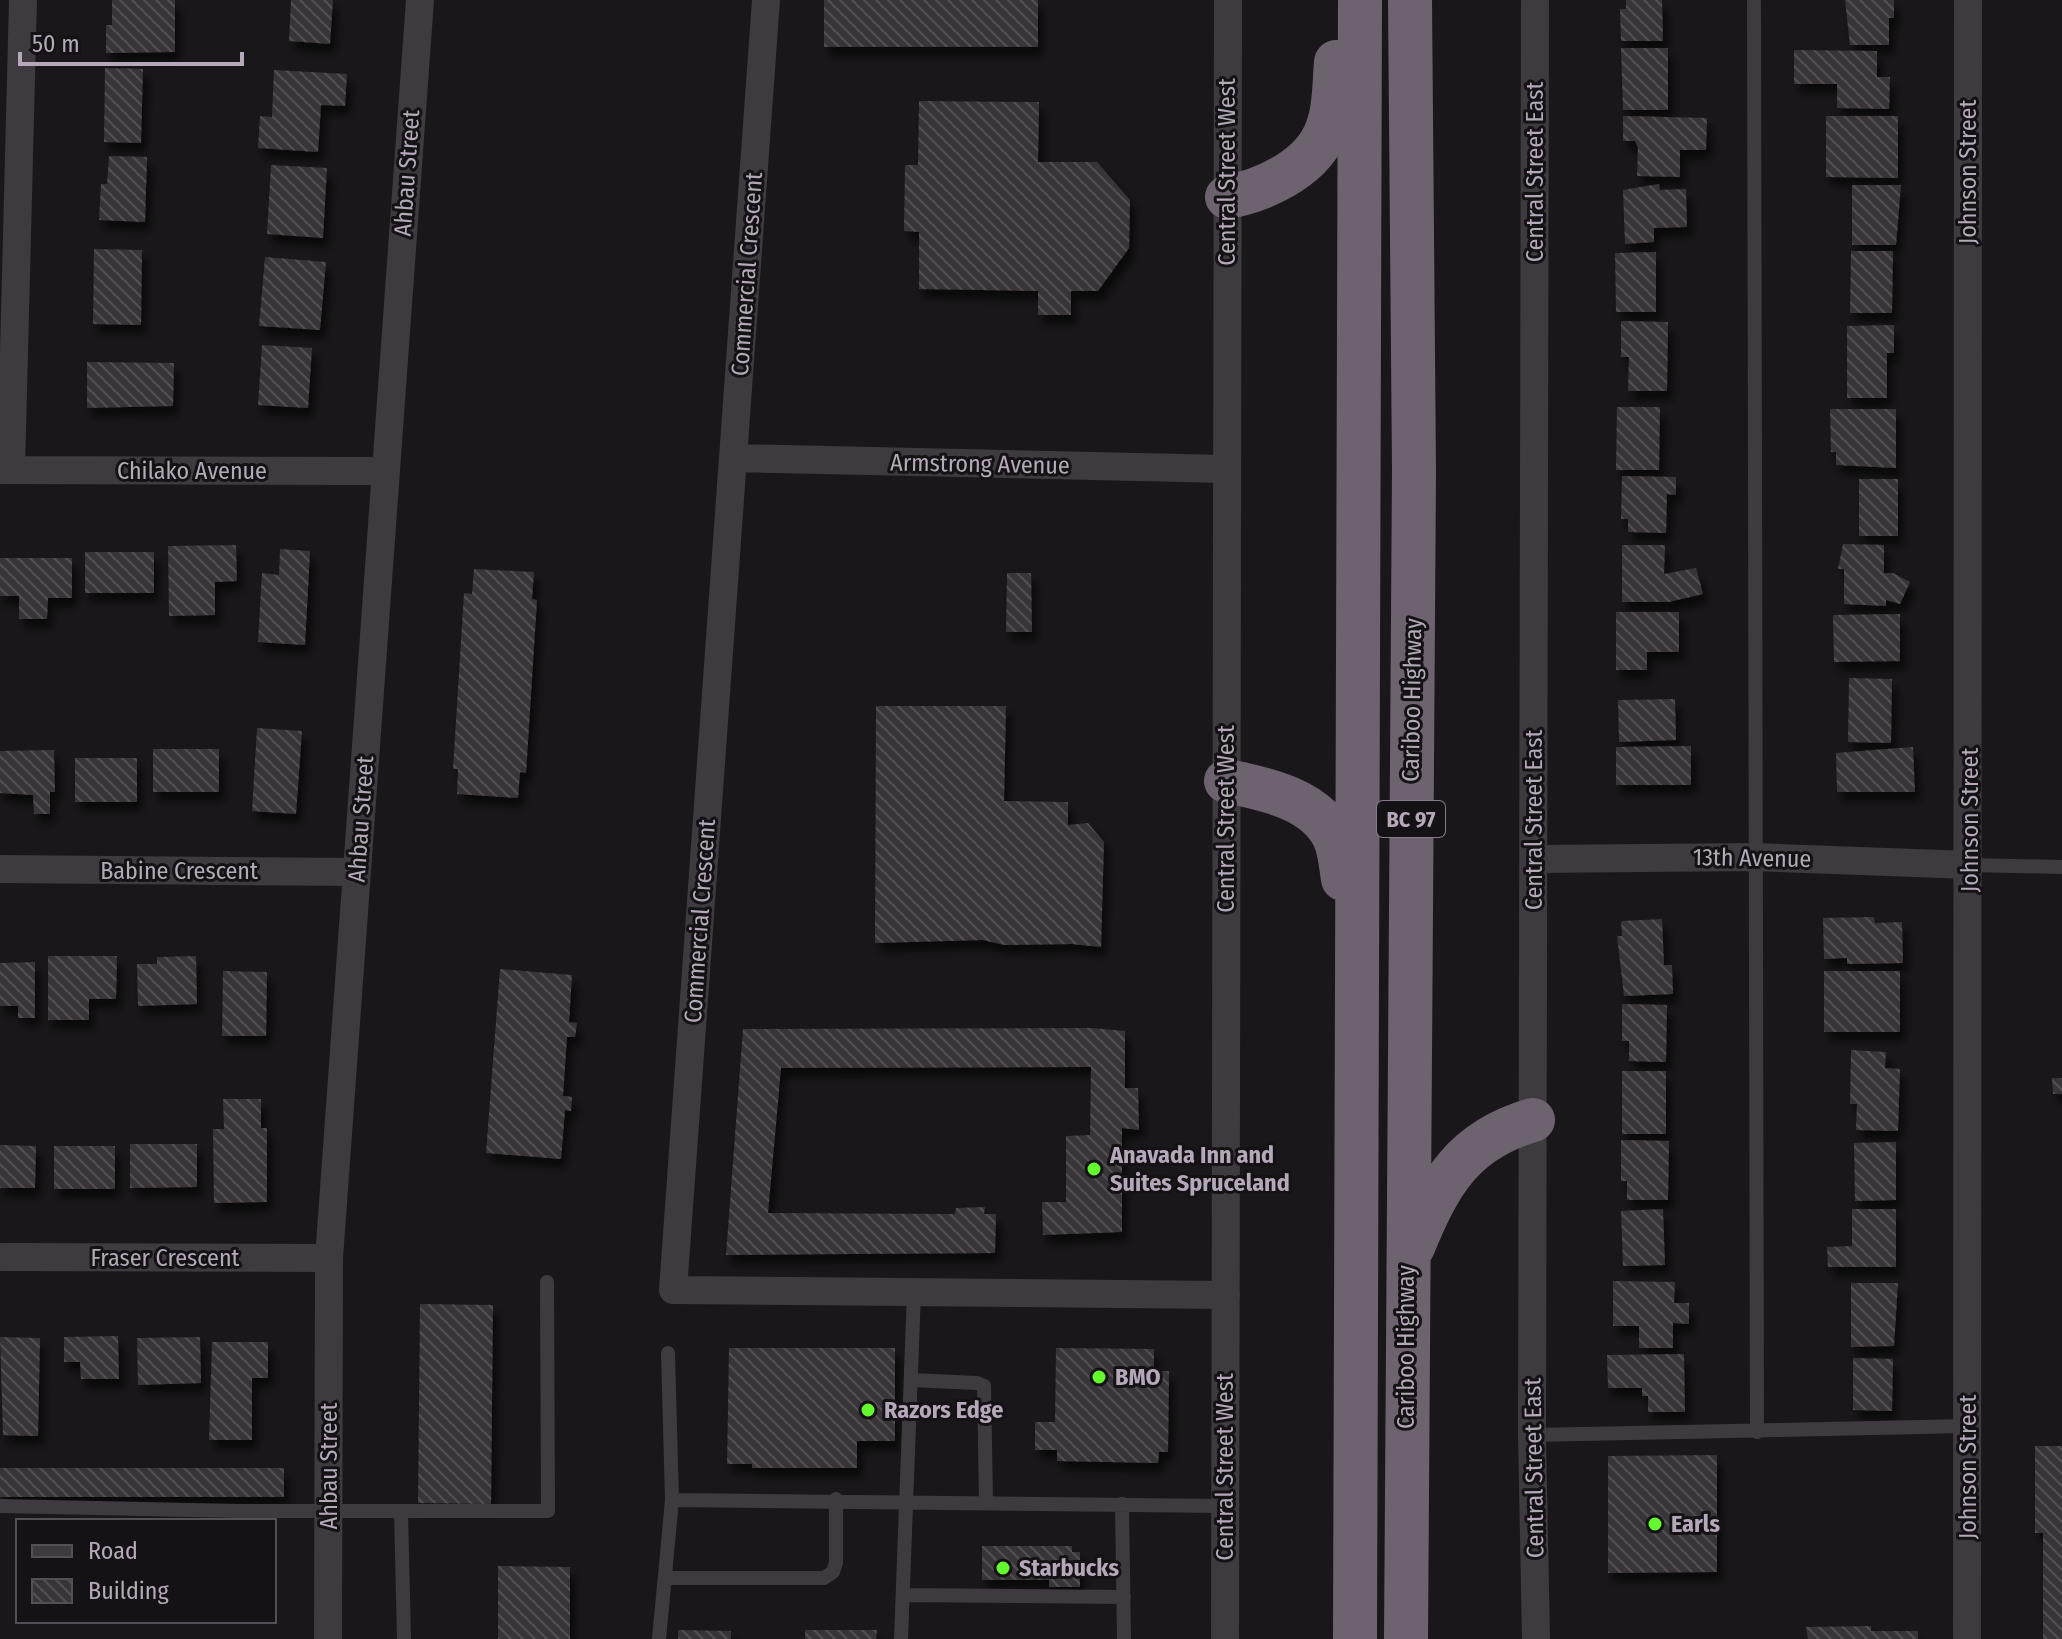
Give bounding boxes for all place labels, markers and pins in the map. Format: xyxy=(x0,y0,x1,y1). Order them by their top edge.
place label: Anavada Inn and Suites Spruceland xyxy=(1109,1141,1290,1197)
marker: Anavada Inn and Suites Spruceland xyxy=(1085,1160,1103,1178)
place label: BMO xyxy=(1115,1363,1161,1391)
marker: BMO xyxy=(1090,1368,1108,1386)
place label: Razors Edge xyxy=(884,1396,1003,1424)
marker: Razors Edge xyxy=(859,1401,877,1419)
place label: Earls xyxy=(1671,1510,1720,1538)
marker: Earls xyxy=(1646,1515,1664,1533)
place label: Starbucks xyxy=(1019,1554,1119,1582)
marker: Starbucks xyxy=(994,1559,1012,1577)

